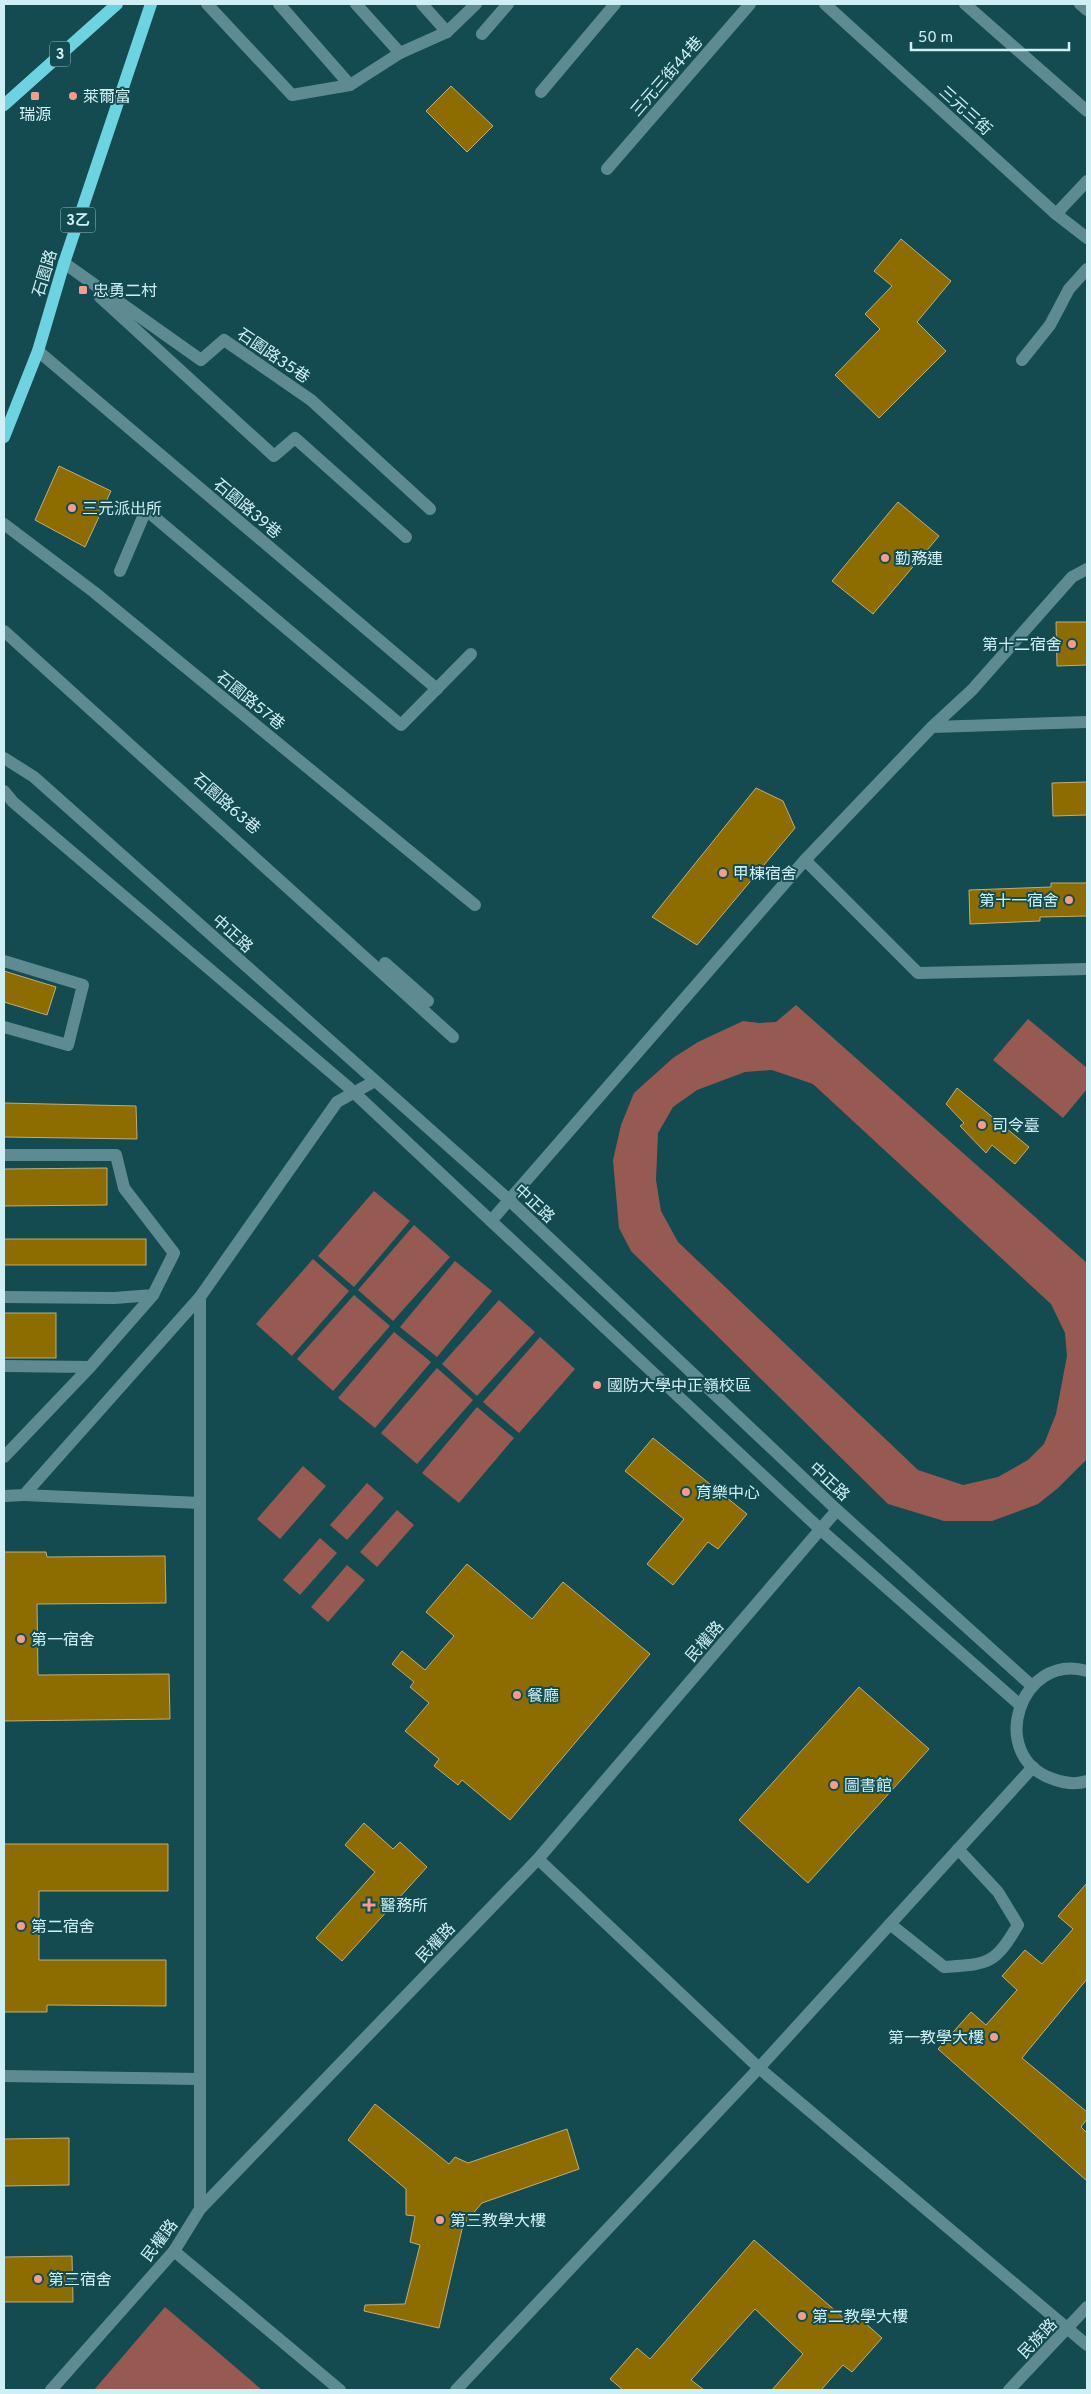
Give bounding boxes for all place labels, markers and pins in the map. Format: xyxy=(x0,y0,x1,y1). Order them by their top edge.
place label: 萊爾富 xyxy=(83,88,131,108)
marker: 瑞源 xyxy=(29,90,41,102)
marker: 萊爾富 xyxy=(67,90,79,102)
place label: 瑞源 xyxy=(19,106,51,126)
place label: 忠勇二村 xyxy=(93,282,157,302)
marker: 忠勇二村 xyxy=(77,284,89,296)
place label: 三元派出所 xyxy=(82,500,162,520)
marker: 三元派出所 xyxy=(66,502,78,514)
place label: 勤務連 xyxy=(895,550,943,570)
marker: 勤務連 xyxy=(879,552,891,564)
place label: 第十二宿舍 xyxy=(982,636,1062,656)
marker: 第十二宿舍 xyxy=(1066,638,1078,650)
place label: 甲棟宿舍 xyxy=(733,865,797,885)
marker: 甲棟宿舍 xyxy=(717,867,729,879)
place label: 第十一宿舍 xyxy=(979,892,1059,912)
marker: 第十一宿舍 xyxy=(1063,894,1075,906)
place label: 司令臺 xyxy=(992,1117,1040,1137)
marker: 司令臺 xyxy=(976,1119,988,1131)
place label: 國防大學中正嶺校區 xyxy=(607,1377,751,1397)
marker: 國防大學中正嶺校區 xyxy=(591,1379,603,1391)
place label: 育樂中心 xyxy=(696,1484,760,1504)
marker: 育樂中心 xyxy=(680,1486,692,1498)
place label: 第一宿舍 xyxy=(31,1631,95,1651)
marker: 第一宿舍 xyxy=(15,1633,27,1645)
place label: 餐廳 xyxy=(527,1687,559,1707)
marker: 餐廳 xyxy=(511,1689,523,1701)
place label: 圖書館 xyxy=(844,1777,892,1797)
marker: 圖書館 xyxy=(828,1779,840,1791)
place label: 醫務所 xyxy=(380,1897,428,1917)
marker: 醫務所 xyxy=(362,1898,376,1912)
place label: 第二宿舍 xyxy=(31,1918,95,1938)
marker: 第二宿舍 xyxy=(15,1920,27,1932)
place label: 第一教學大樓 xyxy=(888,2029,984,2049)
marker: 第一教學大樓 xyxy=(988,2031,1000,2043)
place label: 第三教學大樓 xyxy=(450,2212,546,2232)
marker: 第三教學大樓 xyxy=(434,2214,446,2226)
place label: 第三宿舍 xyxy=(48,2271,112,2291)
marker: 第三宿舍 xyxy=(32,2273,44,2285)
place label: 第二教學大樓 xyxy=(812,2308,908,2328)
marker: 第二教學大樓 xyxy=(796,2310,808,2322)

